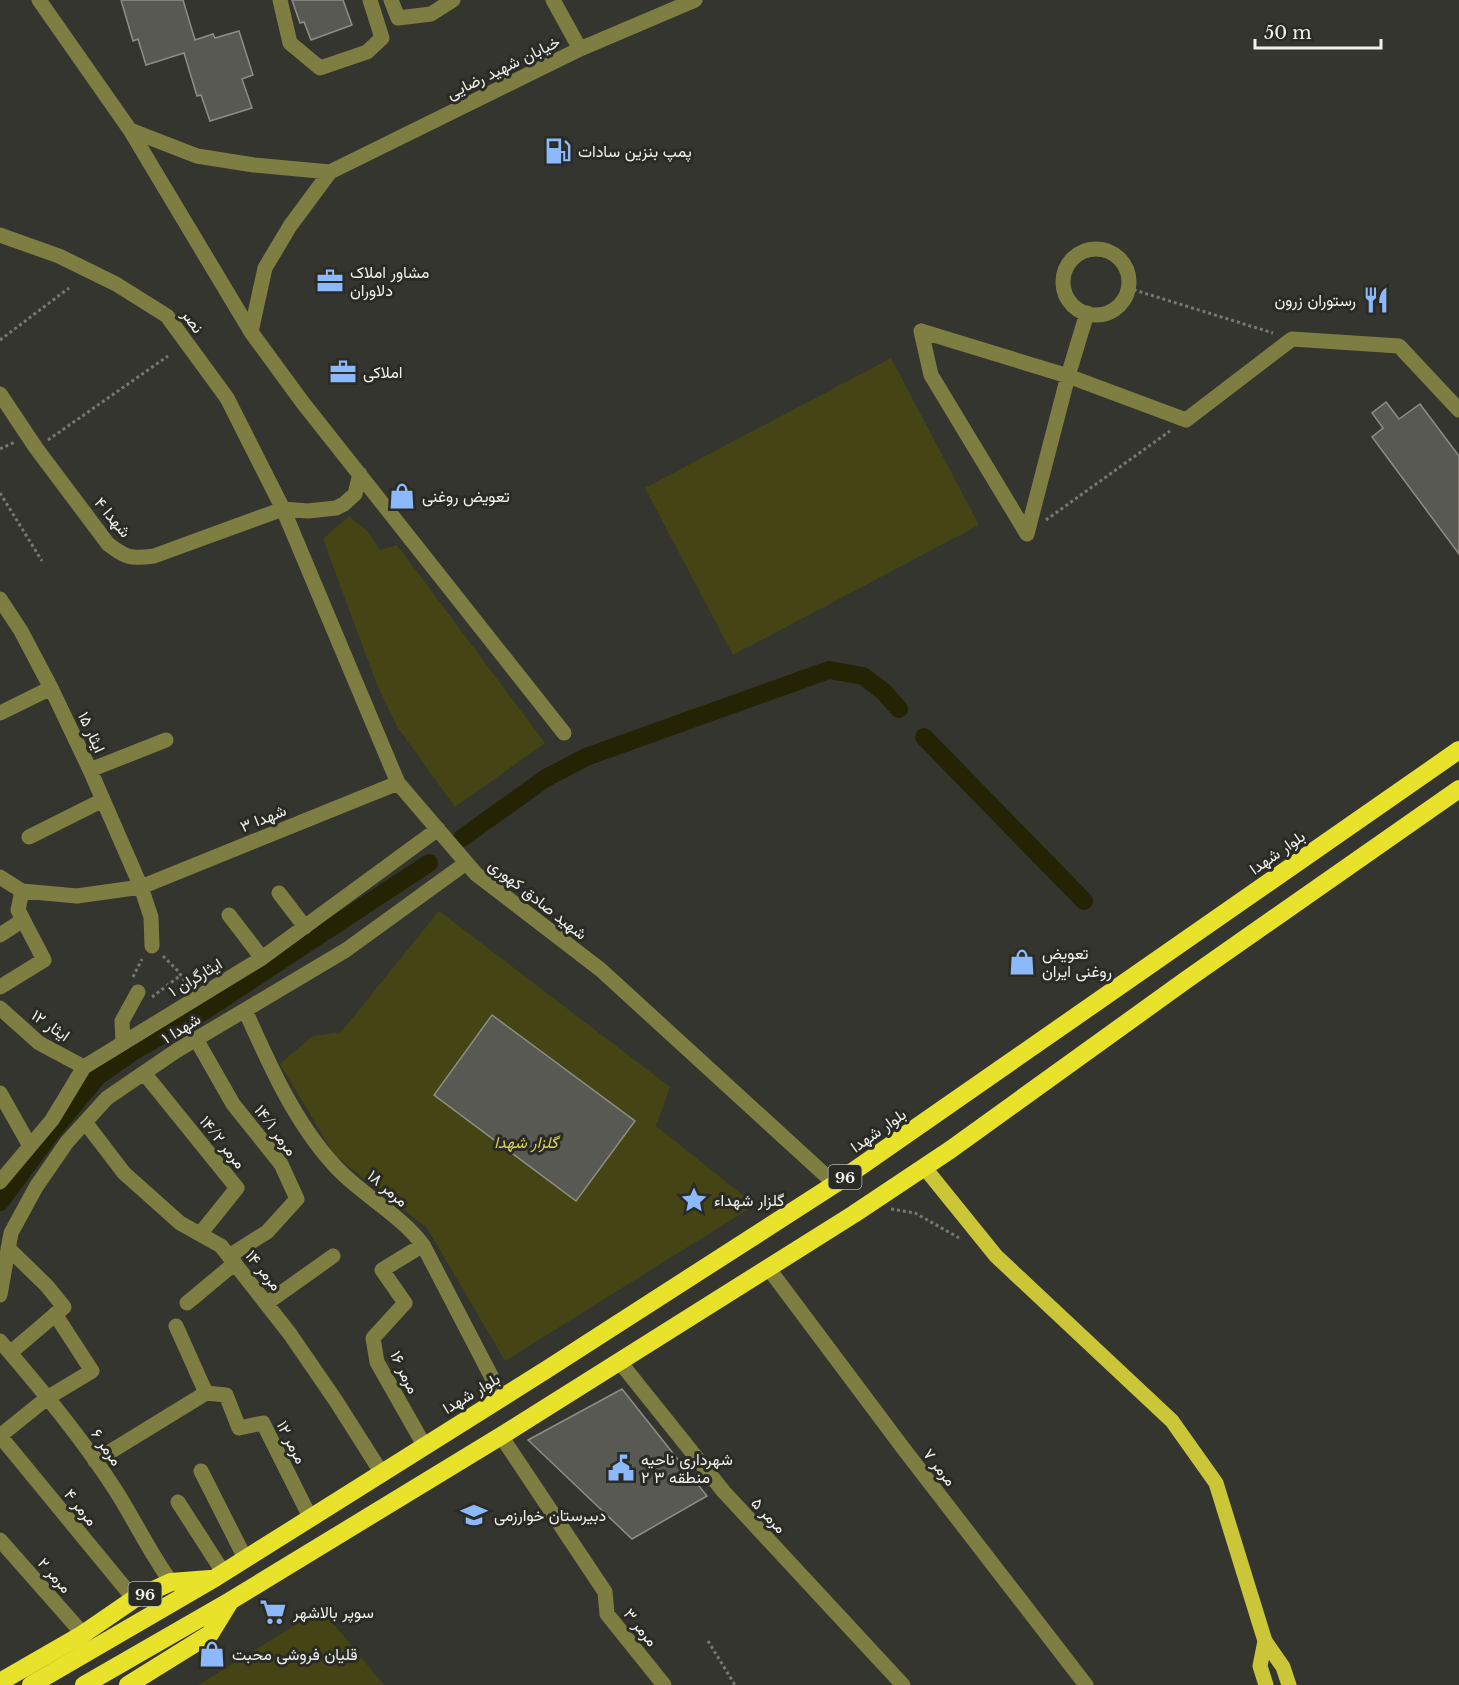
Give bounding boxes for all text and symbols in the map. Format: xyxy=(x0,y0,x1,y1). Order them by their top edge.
scale bar xyxy=(1255,12,1381,50)
text: 50 m xyxy=(1264,22,1312,44)
street label: خیابان شهید رضایی xyxy=(443,31,564,104)
fuel station icon: پمپ بنزین سادات xyxy=(543,136,573,166)
place label: پمپ بنزین سادات xyxy=(578,141,692,163)
place label: مشاور املاک دلاوران xyxy=(350,262,429,301)
office icon: مشاور املاک دلاوران xyxy=(315,266,345,296)
restaurant icon: رستوران زرون xyxy=(1361,285,1391,315)
place label: رستوران زرون xyxy=(1274,290,1356,311)
street label: نصر xyxy=(176,304,208,337)
office icon: املاکی xyxy=(328,357,358,387)
place label: املاکی xyxy=(363,362,402,383)
shop icon: تعویض روغنی xyxy=(387,481,417,511)
place label: تعویض روغنی xyxy=(422,486,510,507)
street label: شهدا ۴ xyxy=(90,493,136,542)
street label: ایثار ۱۵ xyxy=(73,708,110,756)
street label: شهدا ۳ xyxy=(237,800,289,837)
street label: بلوار شهدا xyxy=(1245,826,1309,879)
street label: شهید صادق کهوری xyxy=(484,854,591,944)
place label: تعویض روغنی ایران xyxy=(1042,943,1112,982)
shop icon: تعویض روغنی ایران xyxy=(1007,947,1037,977)
street label: ایثارگران ۱ xyxy=(165,953,226,1002)
street label: ایثار ۱۲ xyxy=(27,1005,74,1046)
street label: شهدا ۱ xyxy=(158,1008,205,1048)
street label: مرمر ۱۴/۱ xyxy=(250,1101,302,1160)
street label: بلوار شهدا xyxy=(846,1104,910,1157)
street label: مرمر ۱۴/۲ xyxy=(195,1112,250,1173)
park label: گلزار شهدا xyxy=(494,1132,561,1153)
street label: مرمر ۱۸ xyxy=(363,1165,412,1211)
road number: 96 xyxy=(828,1165,862,1189)
place icon: گلزار شهداء xyxy=(679,1185,709,1215)
place label: گلزار شهداء xyxy=(714,1190,784,1211)
street label: مرمر ۱۴ xyxy=(241,1246,286,1295)
street label: مرمر ۱۶ xyxy=(385,1347,424,1397)
street label: بلوار شهدا xyxy=(439,1368,504,1419)
street label: مرمر ۱۲ xyxy=(272,1417,311,1467)
street label: مرمر ۶ xyxy=(86,1425,127,1470)
street label: مرمر ۷ xyxy=(918,1444,961,1490)
place label: شهرداری ناحیه ۲ منطقه ۳ xyxy=(641,1449,733,1487)
public building icon: شهرداری ناحیه ۲ منطقه ۳ xyxy=(606,1453,636,1483)
street label: مرمر ۴ xyxy=(59,1484,102,1530)
street label: مرمر ۵ xyxy=(747,1493,791,1538)
school or university icon: دبیرستان خوارزمی xyxy=(459,1500,489,1530)
place label: دبیرستان خوارزمی xyxy=(494,1505,606,1526)
street label: مرمر ۲ xyxy=(33,1553,76,1598)
road number: 96 xyxy=(128,1582,162,1606)
supermarket icon: سوپر بالاشهر xyxy=(258,1597,288,1627)
place label: سوپر بالاشهر xyxy=(292,1602,374,1624)
street label: مرمر ۳ xyxy=(619,1604,662,1651)
shop icon: قلیان فروشی محبت xyxy=(197,1639,227,1669)
place label: قلیان فروشی محبت xyxy=(232,1644,358,1665)

